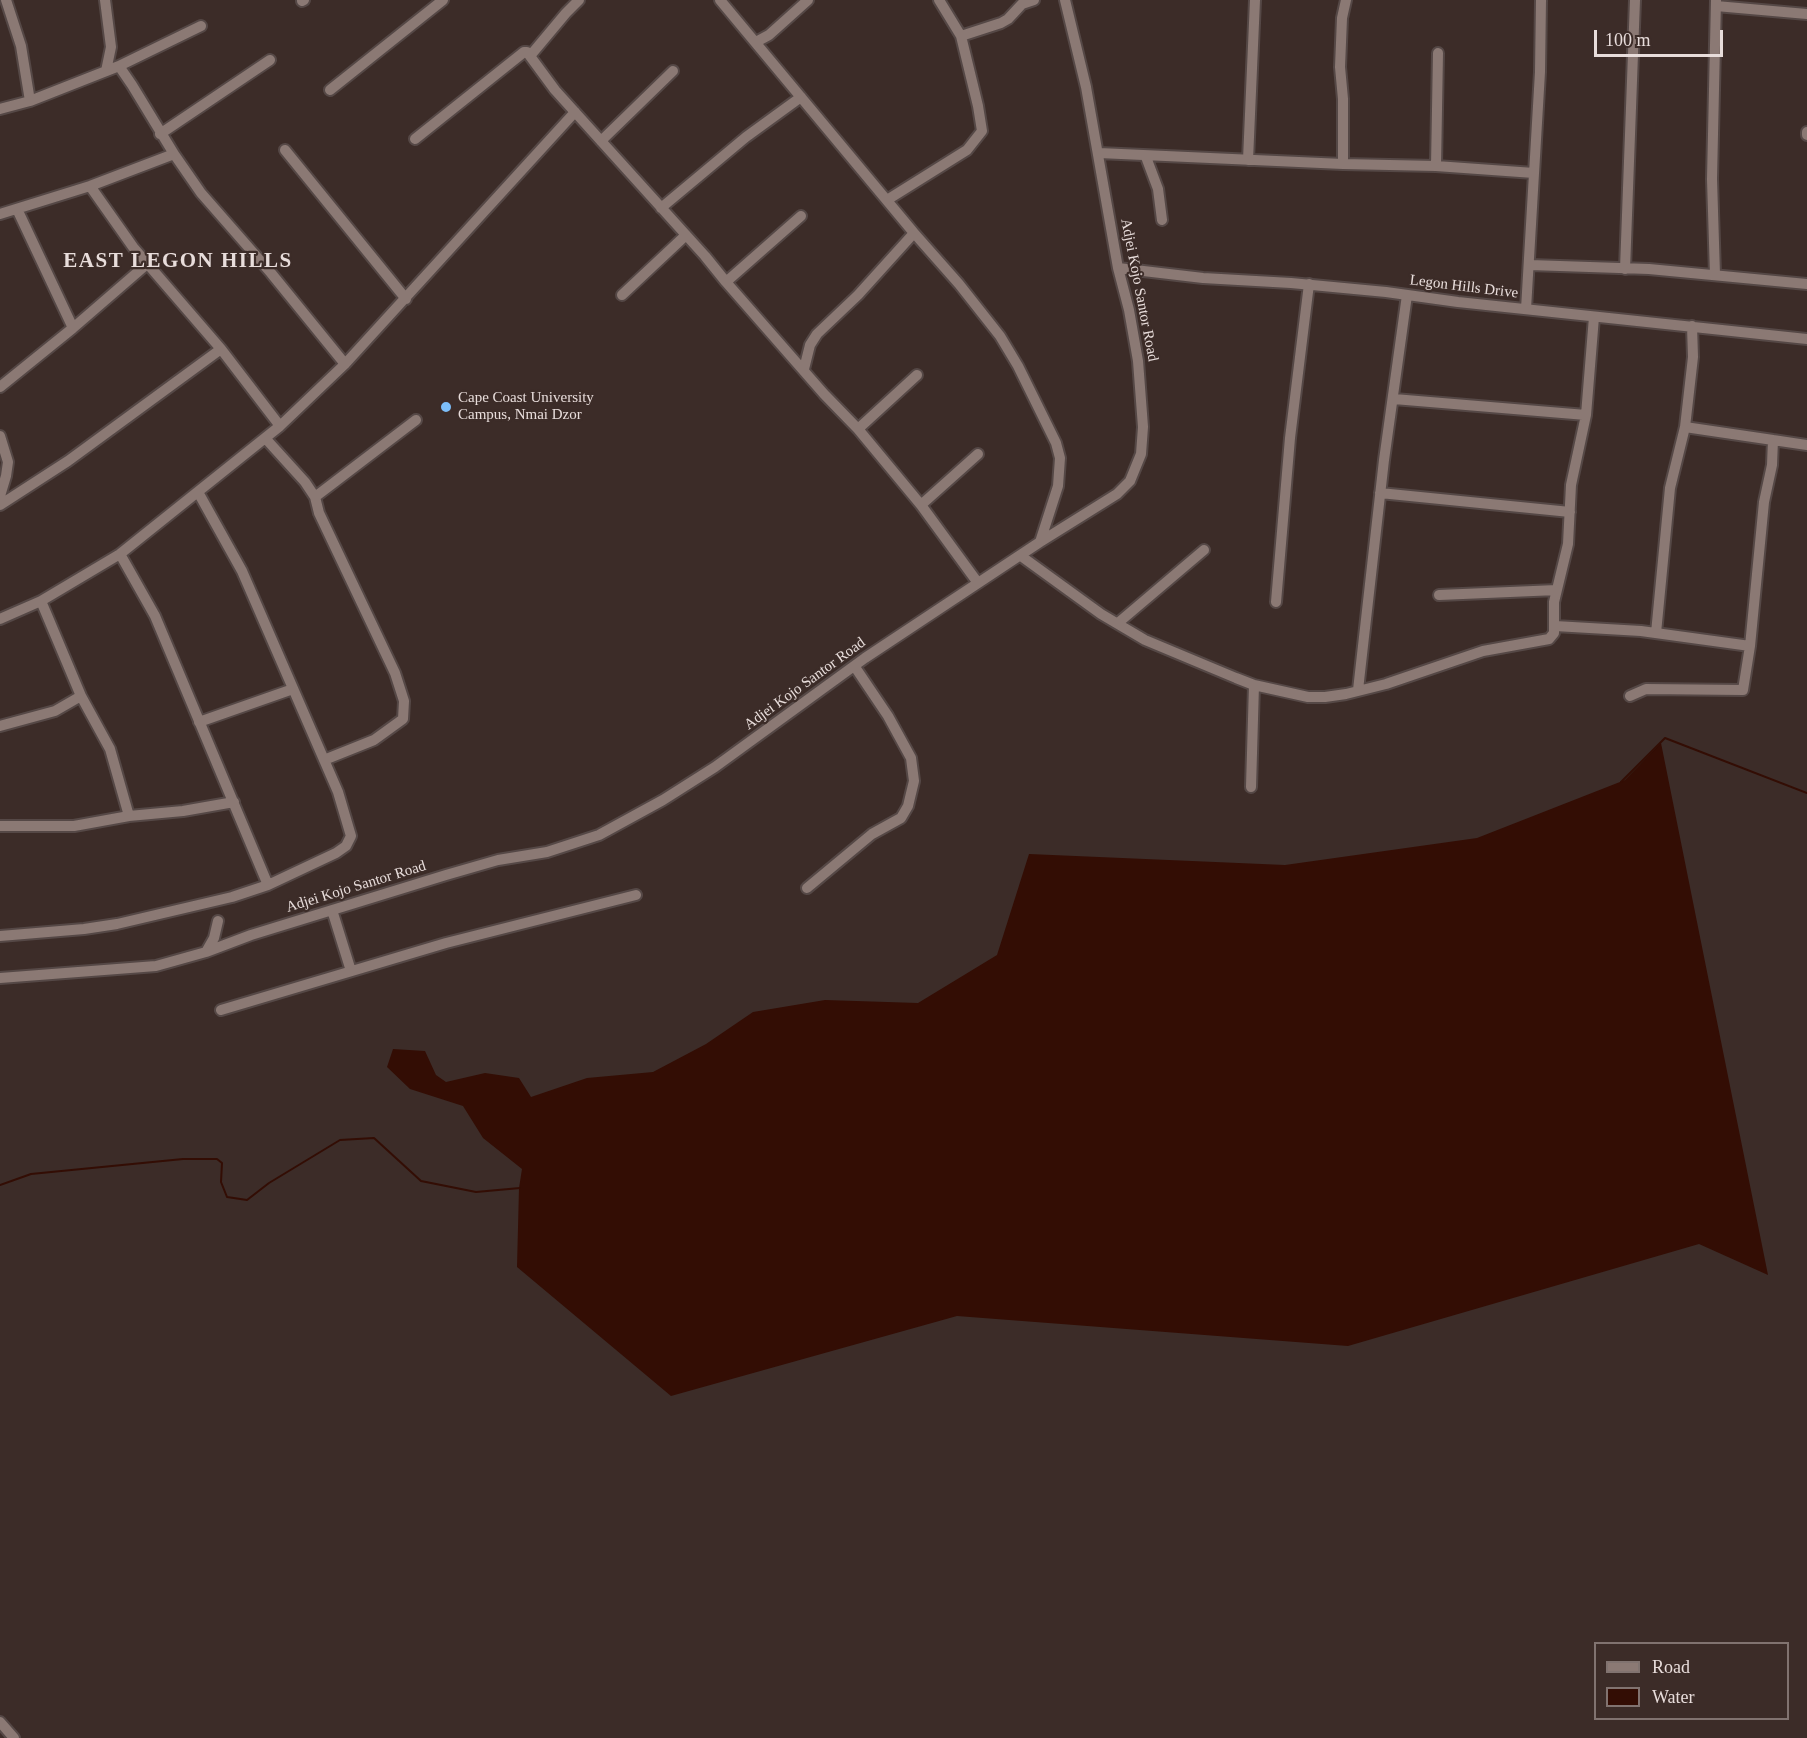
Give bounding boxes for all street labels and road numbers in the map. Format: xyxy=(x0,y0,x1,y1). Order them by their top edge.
street label: Adjei Kojo Santor Road xyxy=(1116,217,1162,363)
street label: Legon Hills Drive xyxy=(1409,271,1519,303)
street label: Adjei Kojo Santor Road xyxy=(741,634,869,734)
street label: Adjei Kojo Santor Road xyxy=(284,857,428,917)

